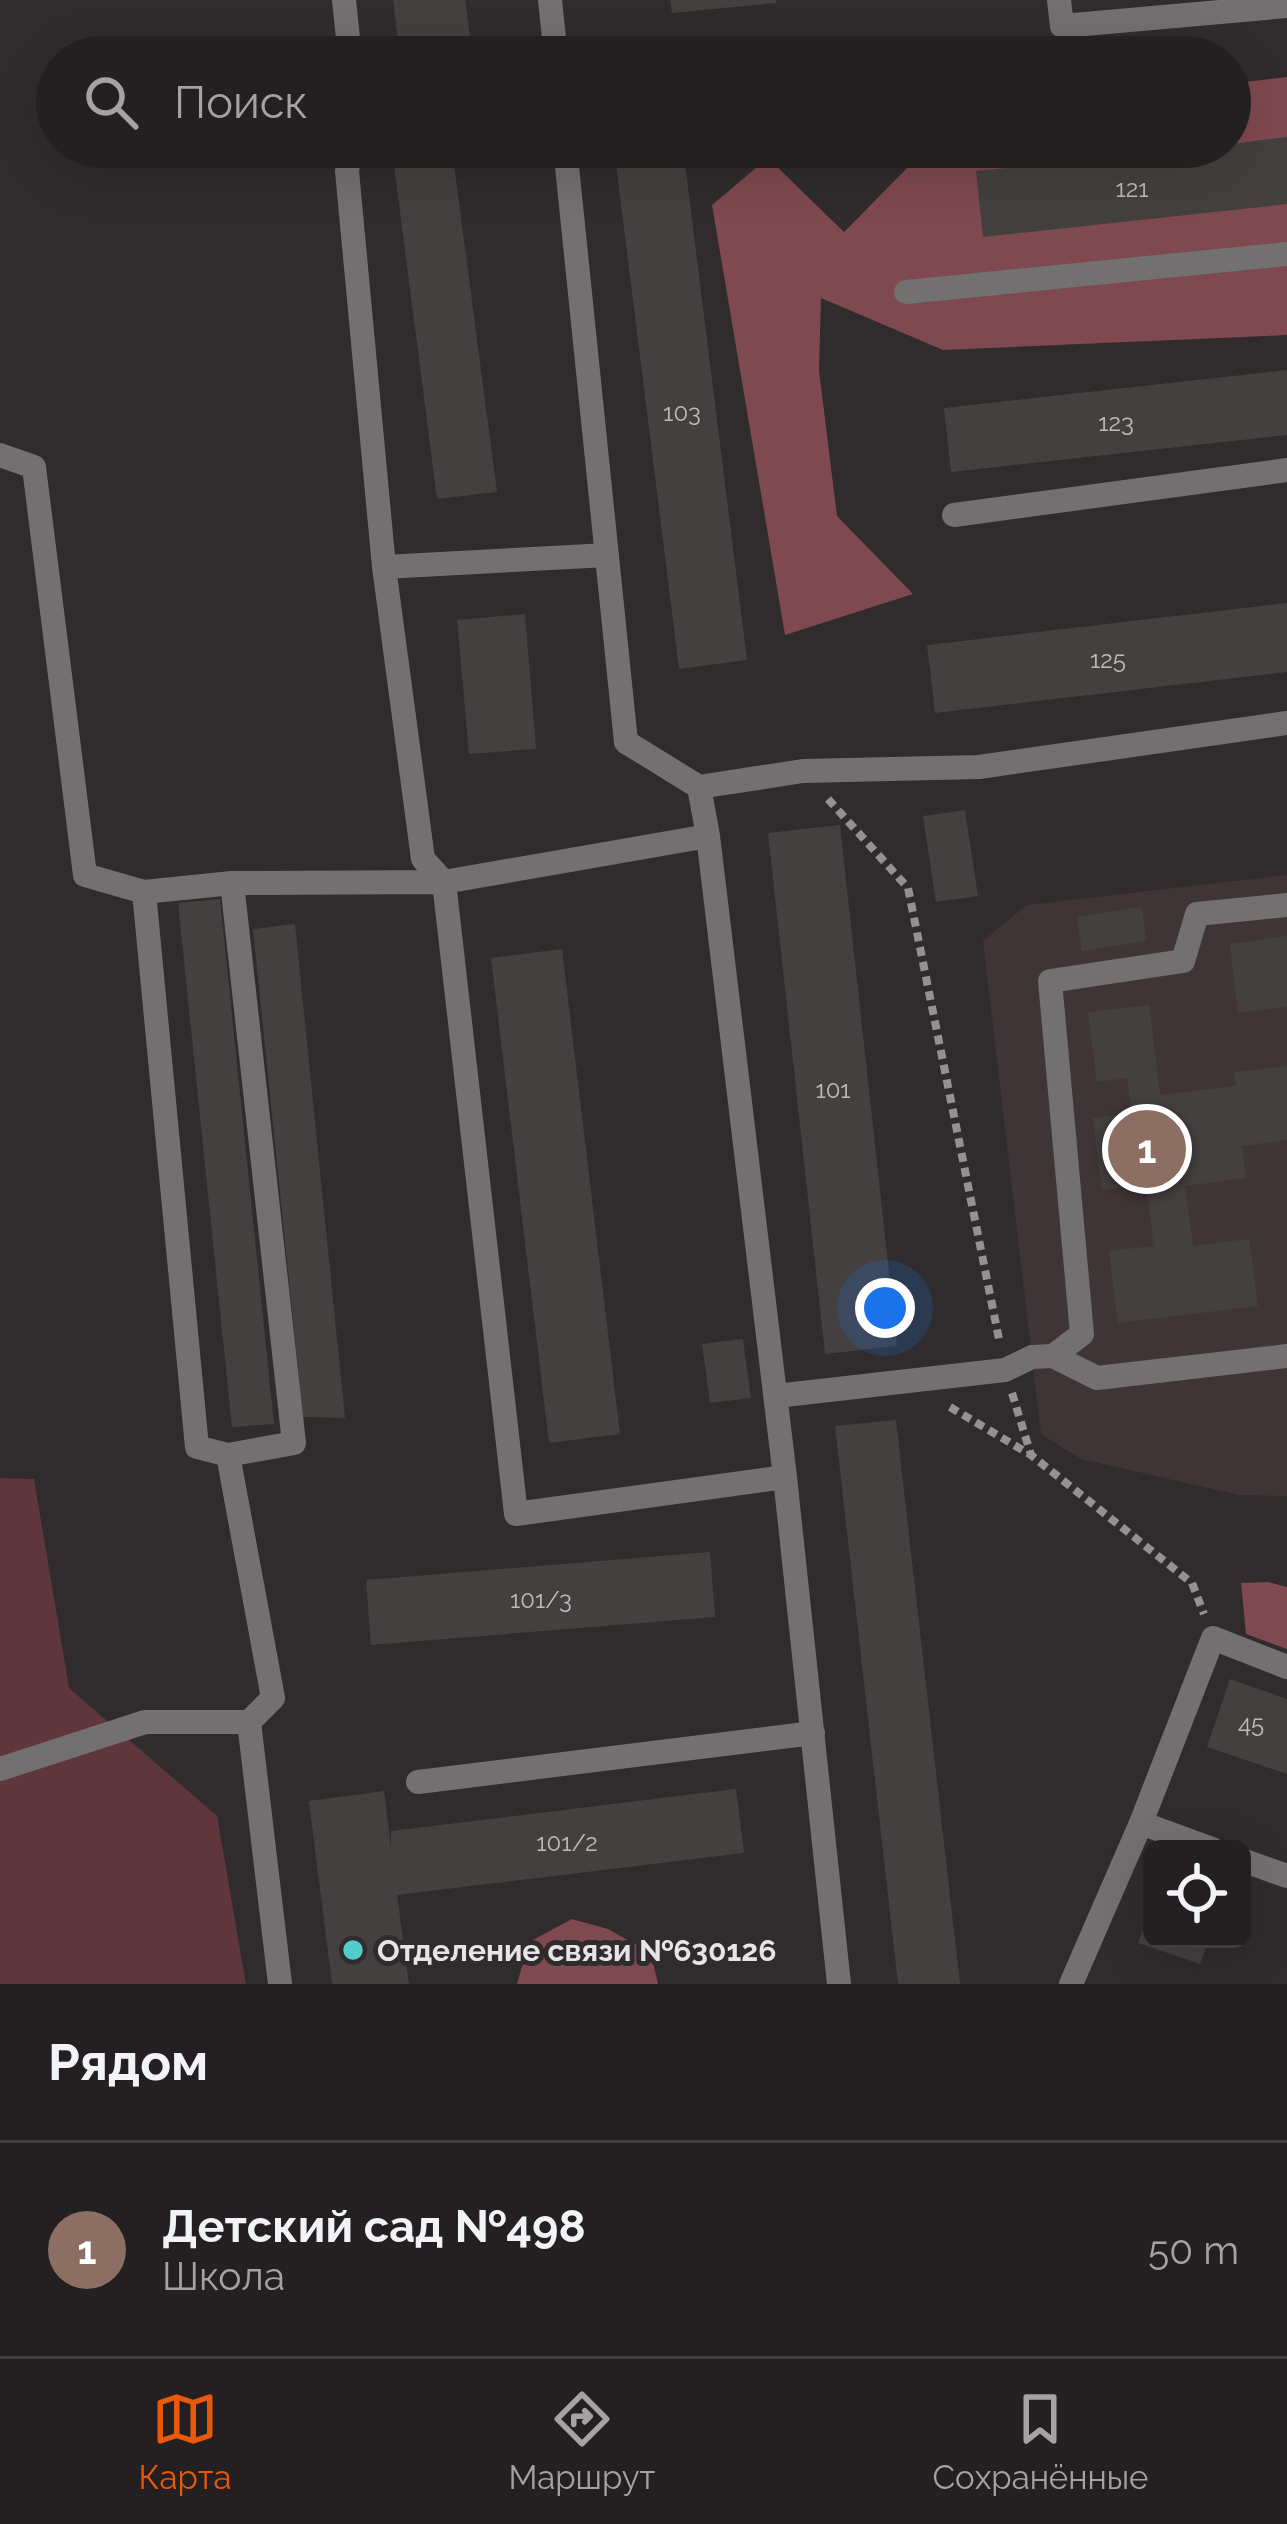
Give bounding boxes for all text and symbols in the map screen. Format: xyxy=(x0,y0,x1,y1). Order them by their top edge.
search box xyxy=(36,36,1251,168)
icon: search xyxy=(78,69,144,135)
text: Поиск xyxy=(174,76,308,129)
house number: 121 xyxy=(1115,174,1149,203)
house number: 103 xyxy=(663,398,701,427)
house number: 123 xyxy=(1098,408,1134,437)
house number: 125 xyxy=(1090,645,1126,674)
house number: 101 xyxy=(815,1075,851,1104)
pin: 1 xyxy=(1108,1104,1186,1194)
your location xyxy=(855,1278,915,1338)
house number: 101/3 xyxy=(510,1585,572,1614)
house number: 45 xyxy=(1238,1709,1264,1738)
house number: 101/2 xyxy=(536,1828,598,1857)
map controls xyxy=(1143,1840,1251,1948)
button: locate xyxy=(1143,1840,1251,1948)
place label: Отделение связи №630126 xyxy=(377,1933,776,1968)
marker: Отделение связи №630126 xyxy=(340,1937,366,1963)
text: Рядом xyxy=(48,2032,208,2092)
text: Детский сад №498 xyxy=(162,2200,586,2253)
text: 1 xyxy=(77,2227,97,2273)
text: 50 m xyxy=(1148,2227,1239,2273)
text: Школа xyxy=(162,2253,285,2299)
tab: Карта xyxy=(139,2386,231,2497)
tab: Маршрут xyxy=(508,2386,655,2497)
tab: Сохранённые xyxy=(932,2386,1148,2497)

